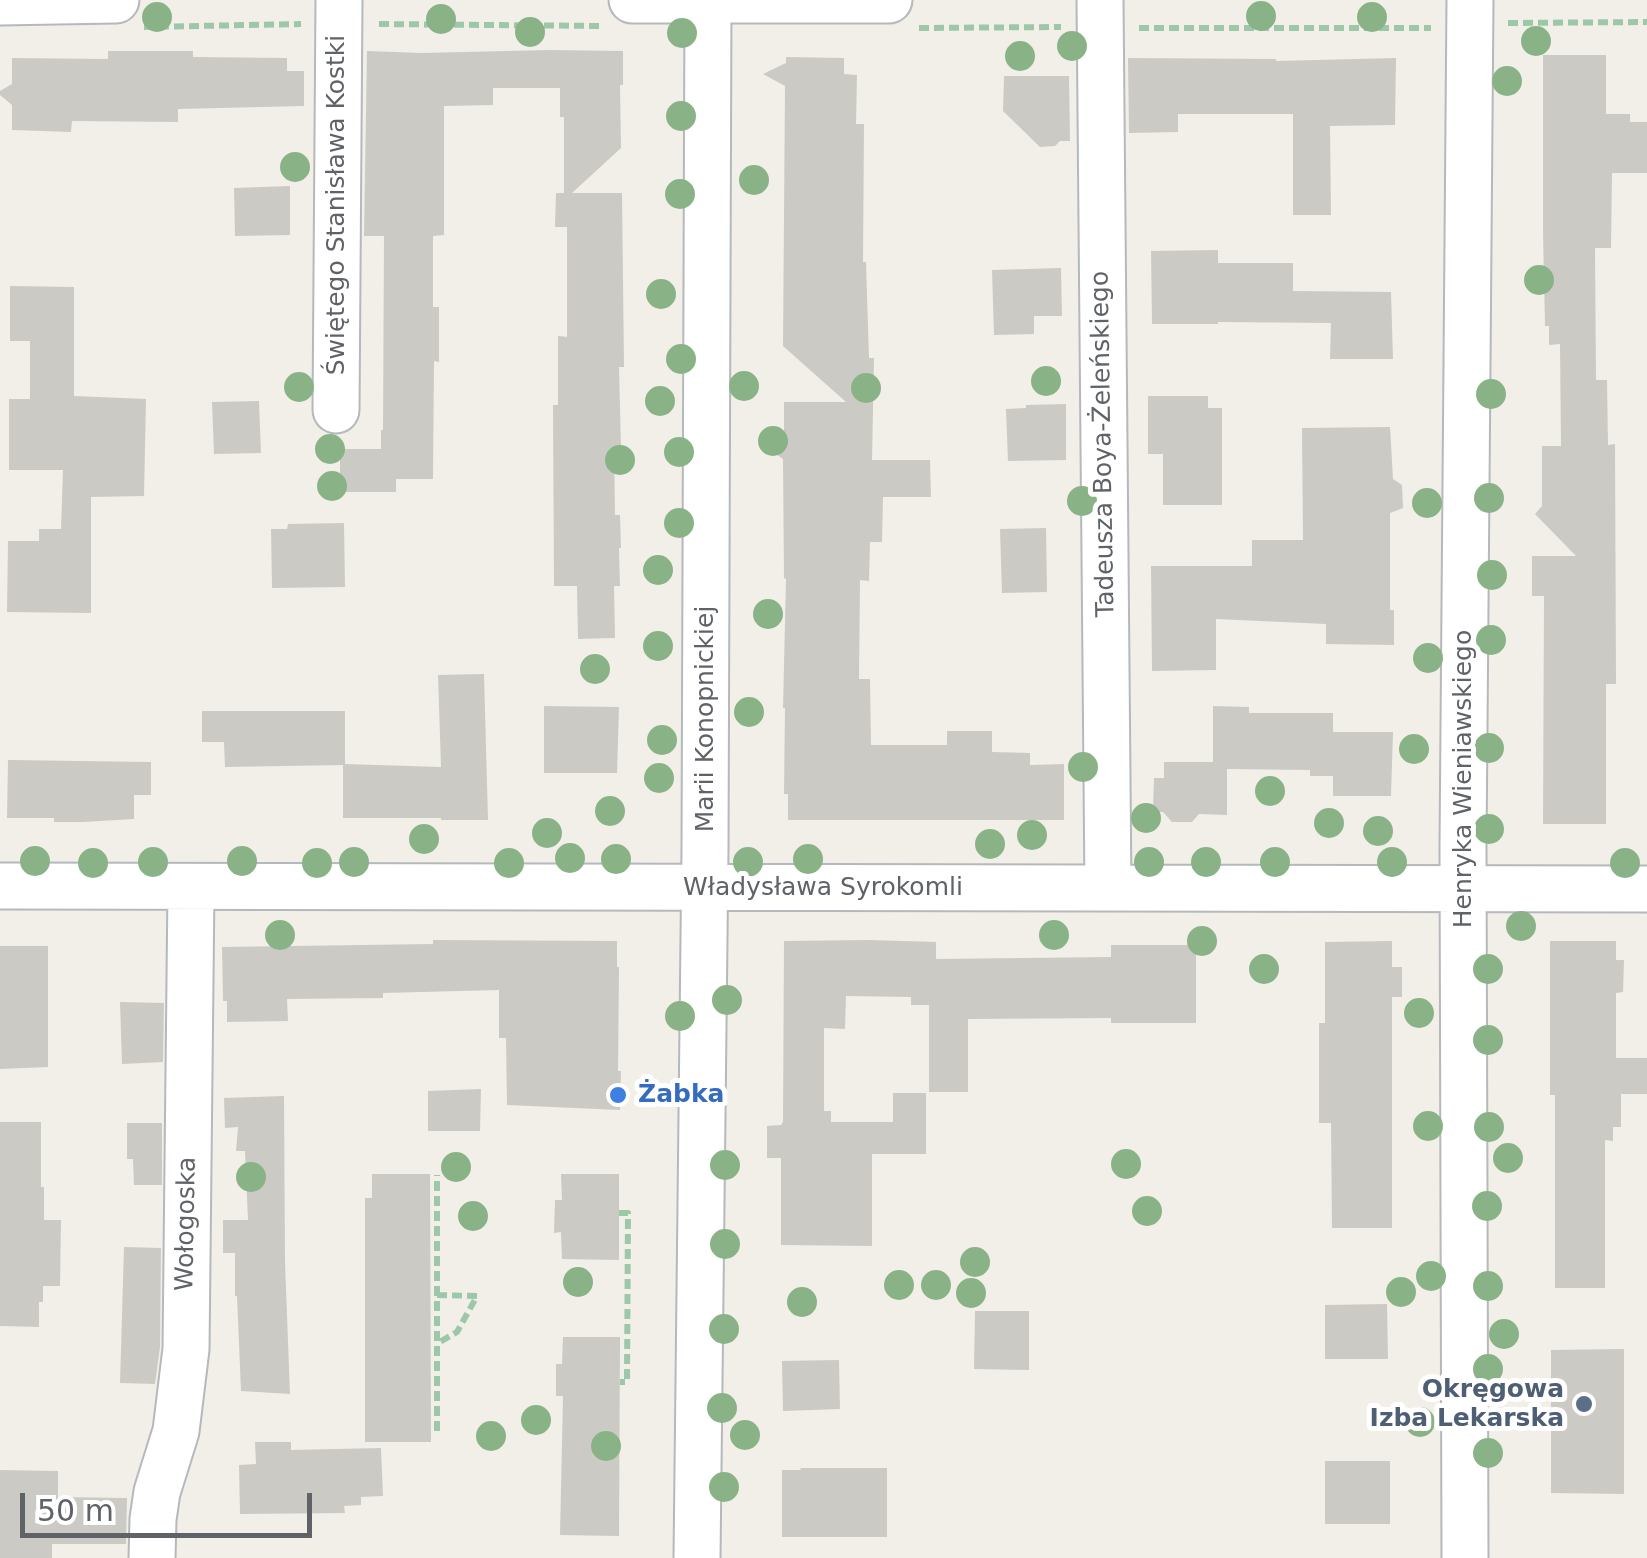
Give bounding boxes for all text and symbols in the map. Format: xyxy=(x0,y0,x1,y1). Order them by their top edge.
street label: Świętego Stanisława Kostki xyxy=(322,35,352,375)
street label: Tadeusza Boya-Żeleńskiego xyxy=(1086,271,1122,617)
street label: Marii Konopnickiej xyxy=(691,606,721,832)
street label: Henryka Wieniawskiego xyxy=(1449,630,1479,928)
street label: Władysława Syrokomli xyxy=(683,873,963,903)
place label: Żabka xyxy=(638,1080,724,1110)
marker: Żabka xyxy=(607,1084,629,1106)
street label: Wołogoska xyxy=(171,1156,203,1292)
place label: Okręgowa Izba Lekarska xyxy=(1370,1375,1564,1434)
marker: Okręgowa Izba Lekarska xyxy=(1573,1393,1595,1415)
scale bar xyxy=(25,1473,318,1535)
text: 50 m xyxy=(37,1493,114,1528)

